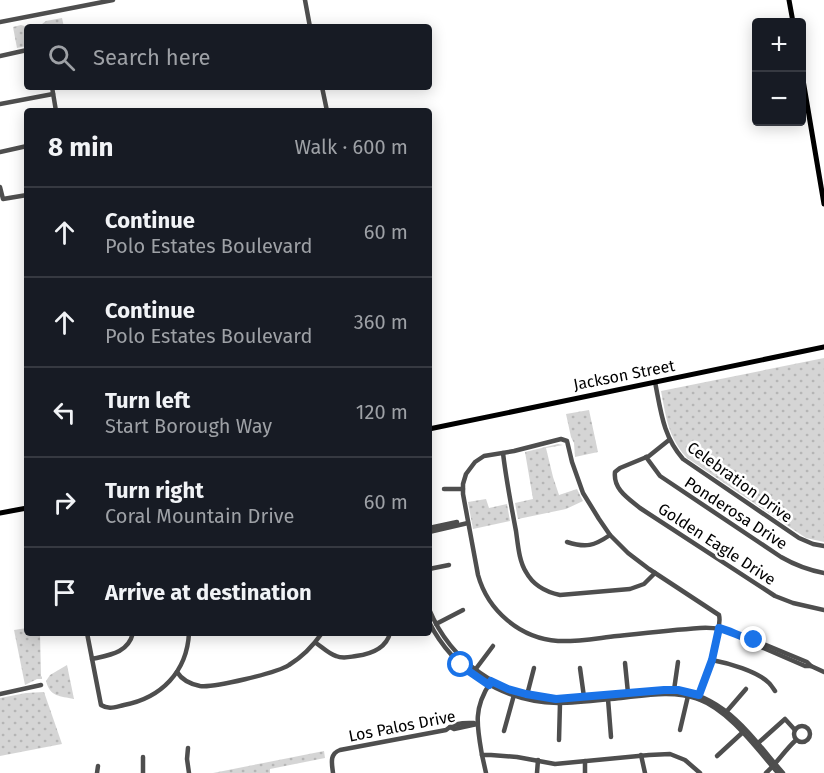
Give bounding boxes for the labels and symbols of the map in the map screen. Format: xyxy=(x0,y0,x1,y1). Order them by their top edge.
street label: Jackson Street xyxy=(572,356,677,394)
street label: Celebration Drive xyxy=(684,437,796,527)
street label: Ponderosa Drive xyxy=(681,473,791,553)
street label: Golden Eagle Drive xyxy=(655,499,779,589)
route end xyxy=(740,626,766,652)
route start xyxy=(447,651,473,677)
street label: Los Palos Drive xyxy=(347,706,457,746)

